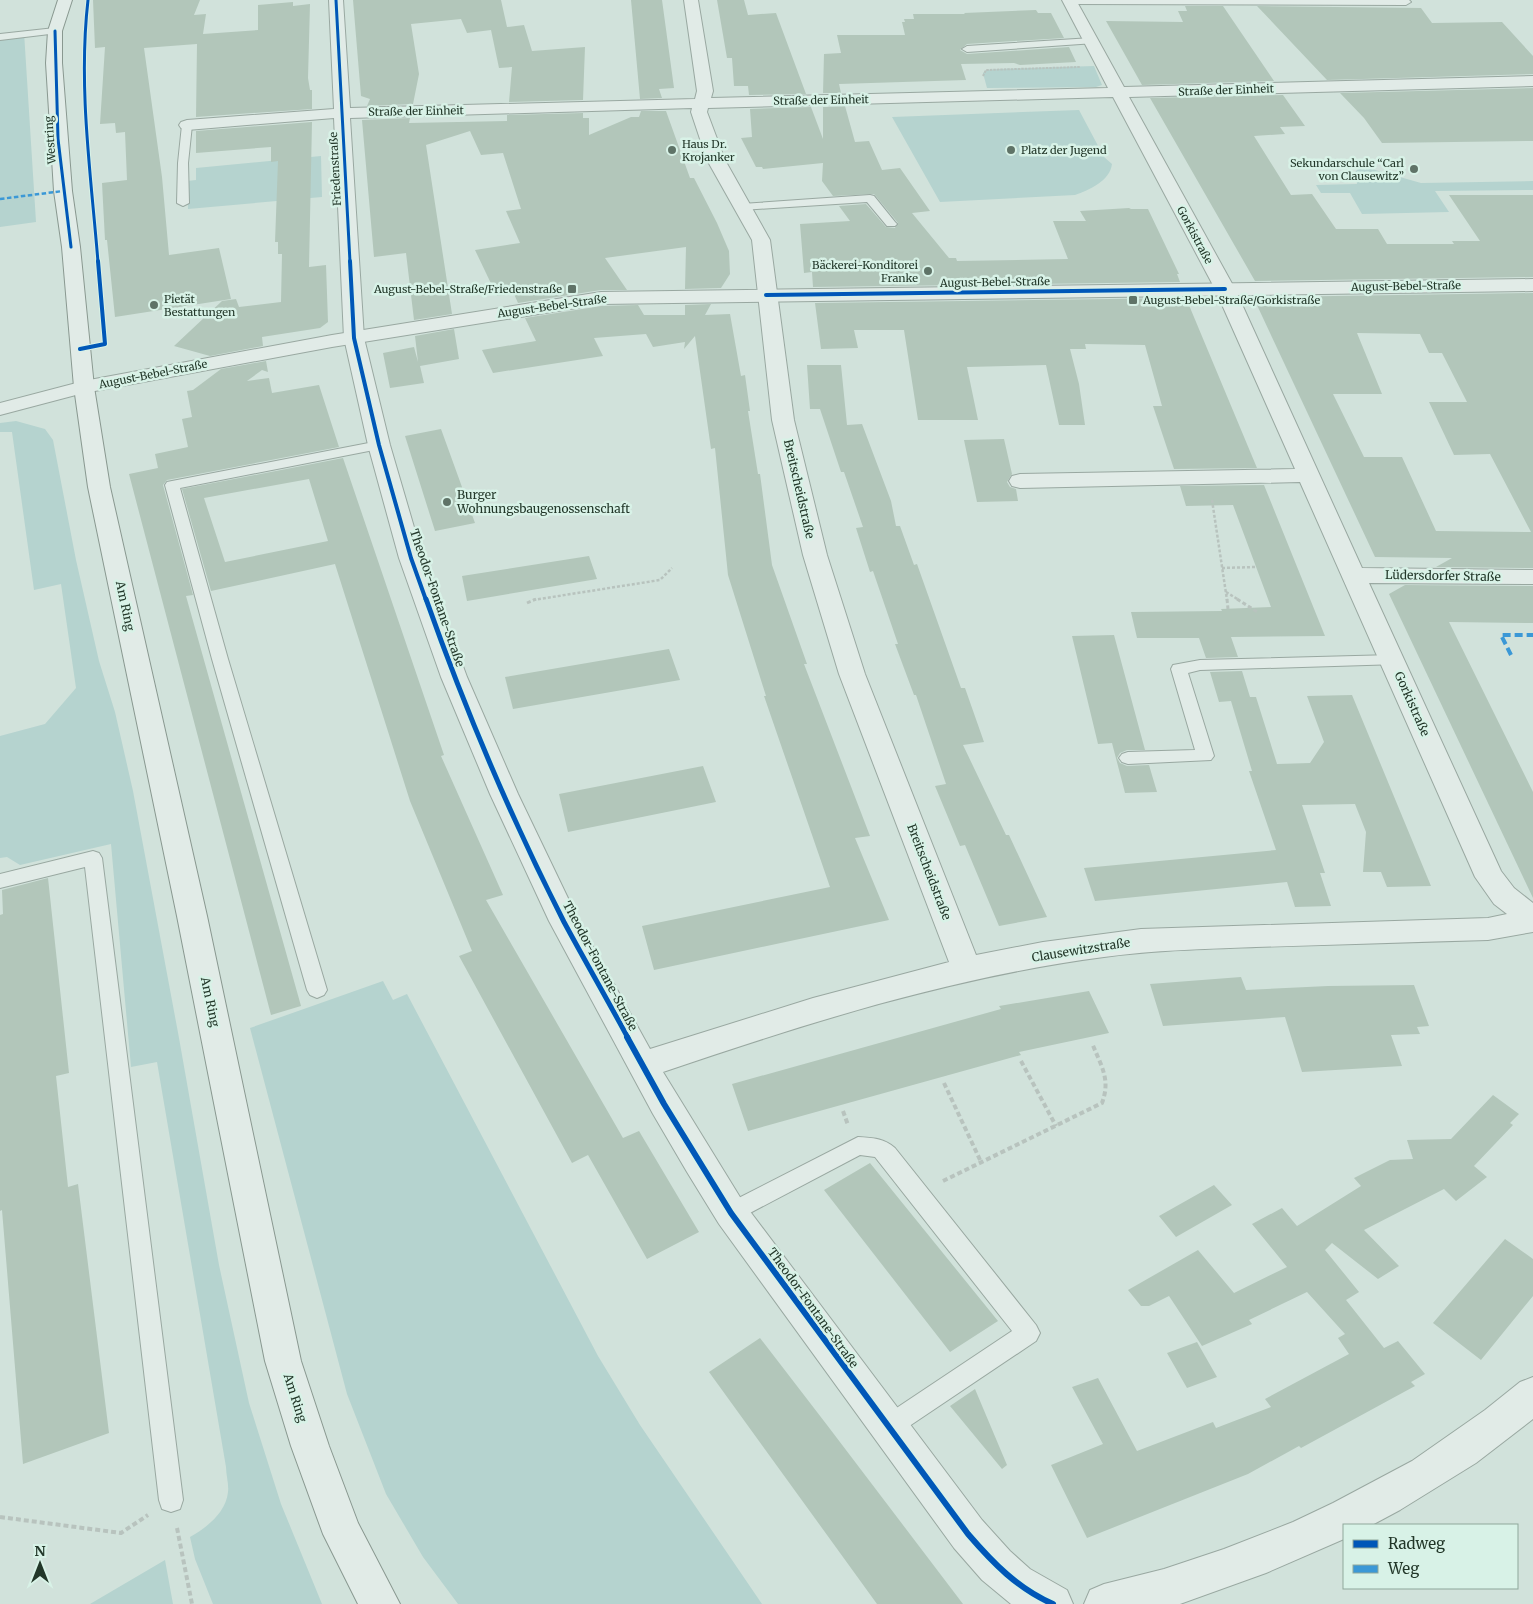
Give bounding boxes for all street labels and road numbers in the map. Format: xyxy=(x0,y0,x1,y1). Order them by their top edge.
street label: Straße der Einheit xyxy=(1178,81,1275,99)
street label: Straße der Einheit xyxy=(773,92,870,108)
street label: Straße der Einheit xyxy=(368,103,465,119)
street label: Westring xyxy=(41,115,59,166)
street label: Friedenstraße xyxy=(326,131,344,206)
street label: Gorkistraße xyxy=(1174,204,1216,267)
street label: August-Bebel-Straße xyxy=(939,274,1050,290)
street label: August-Bebel-Straße xyxy=(1350,278,1461,294)
street label: August-Bebel-Straße xyxy=(496,291,608,321)
street label: August-Bebel-Straße xyxy=(97,357,209,392)
street label: Breitscheidstraße xyxy=(781,438,818,540)
street label: Theodor-Fontane-Straße xyxy=(407,527,468,669)
street label: Lüdersdorfer Straße xyxy=(1385,567,1501,584)
street label: Am Ring xyxy=(113,579,138,633)
street label: Gorkistraße xyxy=(1392,669,1433,738)
street label: Breitscheidstraße xyxy=(904,822,955,922)
street label: Theodor-Fontane-Straße xyxy=(560,898,641,1033)
street label: Clausewitzstraße xyxy=(1031,934,1131,965)
street label: Am Ring xyxy=(198,975,223,1029)
street label: Theodor-Fontane-Straße xyxy=(765,1245,862,1371)
street label: Am Ring xyxy=(280,1371,311,1425)

